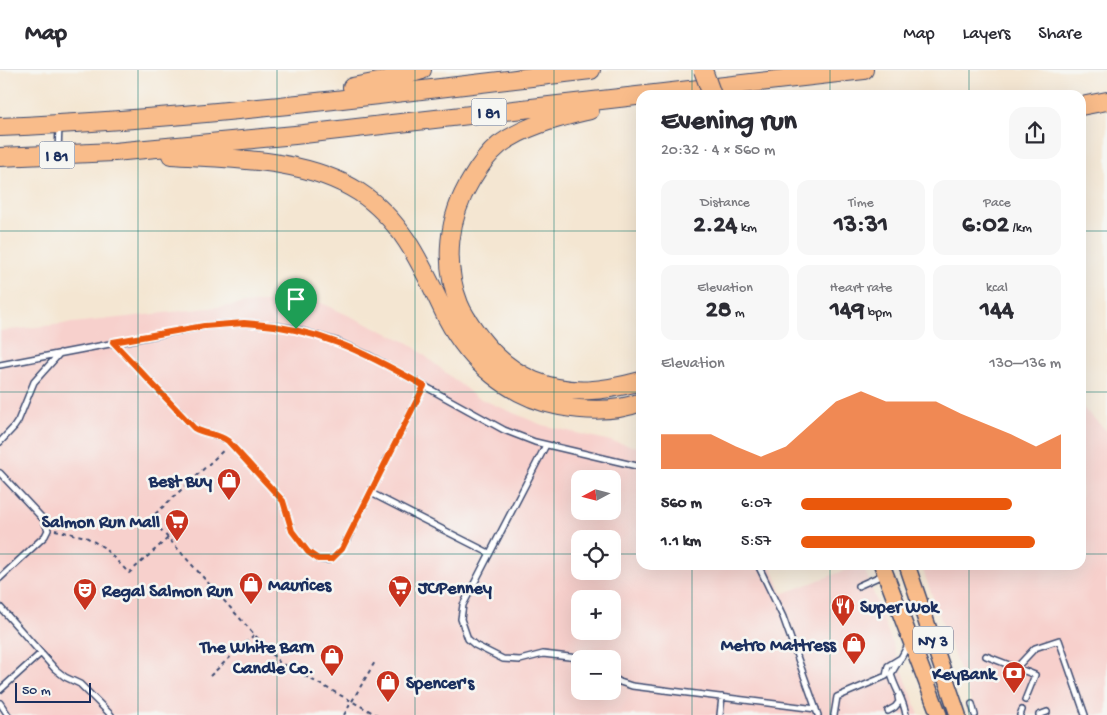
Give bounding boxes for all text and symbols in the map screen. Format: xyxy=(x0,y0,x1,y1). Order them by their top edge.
text: Map xyxy=(25,20,67,49)
text: Map xyxy=(903,24,935,45)
text: Layers xyxy=(963,24,1010,45)
text: Share xyxy=(1038,24,1082,45)
road number: I 81 xyxy=(472,98,506,126)
text: Evening run xyxy=(661,106,797,139)
button: share xyxy=(1009,107,1061,159)
road number: I 81 xyxy=(40,142,74,168)
text: 20:32 · 4 × 560 m xyxy=(661,142,775,161)
text: Distance xyxy=(700,195,750,212)
text: Time xyxy=(848,195,874,212)
text: Pace xyxy=(983,195,1011,212)
text: 2.24 xyxy=(693,212,737,241)
text: 13:31 xyxy=(834,212,888,241)
text: 6:02 xyxy=(962,212,1009,241)
text: km xyxy=(737,220,757,237)
text: /km xyxy=(1009,220,1032,237)
pin xyxy=(275,278,317,329)
text: Elevation xyxy=(697,280,753,297)
text: Heart rate xyxy=(830,280,892,297)
text: kcal xyxy=(986,280,1008,297)
icon: arrive xyxy=(282,285,310,313)
text: 28 xyxy=(705,297,731,326)
text: 149 xyxy=(830,297,864,326)
text: 144 xyxy=(980,297,1014,326)
text: m xyxy=(731,305,745,322)
text: bpm xyxy=(864,305,892,322)
text: Elevation xyxy=(661,355,725,374)
text: 130–136 m xyxy=(989,355,1061,374)
shop icon: Best Buy xyxy=(216,467,242,501)
north arrow xyxy=(571,470,621,520)
map controls xyxy=(571,470,621,700)
place label: Best Buy xyxy=(148,472,212,493)
text: 560 m xyxy=(661,495,702,514)
text: 6:07 xyxy=(741,495,772,514)
supermarket icon: Salmon Run Mall xyxy=(164,508,190,542)
place label: Salmon Run Mall xyxy=(42,513,160,534)
button: locate xyxy=(571,530,621,580)
text: 1.1 km xyxy=(661,533,701,552)
text: 5:57 xyxy=(741,533,771,552)
shop icon: Maurices xyxy=(238,571,264,605)
supermarket icon: JCPenney xyxy=(387,574,413,608)
place label: Maurices xyxy=(268,576,333,597)
theatre icon: Regal Salmon Run xyxy=(72,577,98,611)
place label: JCPenney xyxy=(417,579,492,600)
place label: Regal Salmon Run xyxy=(101,582,233,603)
button: + xyxy=(571,590,621,640)
restaurant icon: Super Wok xyxy=(830,593,856,627)
place label: Super Wok xyxy=(860,598,940,619)
road number: NY 3 xyxy=(913,626,953,654)
shop icon: Metro Mattress xyxy=(841,631,867,665)
place label: Metro Mattress xyxy=(721,636,837,657)
place label: The White Barn Candle Co. xyxy=(198,638,314,680)
shop icon: The White Barn Candle Co. xyxy=(319,643,345,677)
button: − xyxy=(571,650,621,700)
bank icon: KeyBank xyxy=(1001,660,1027,694)
place label: KeyBank xyxy=(931,665,998,686)
shop icon: Spencer's xyxy=(375,669,401,703)
place label: Spencer's xyxy=(406,674,475,695)
scale bar xyxy=(15,680,91,703)
text: 50 m xyxy=(22,683,51,700)

